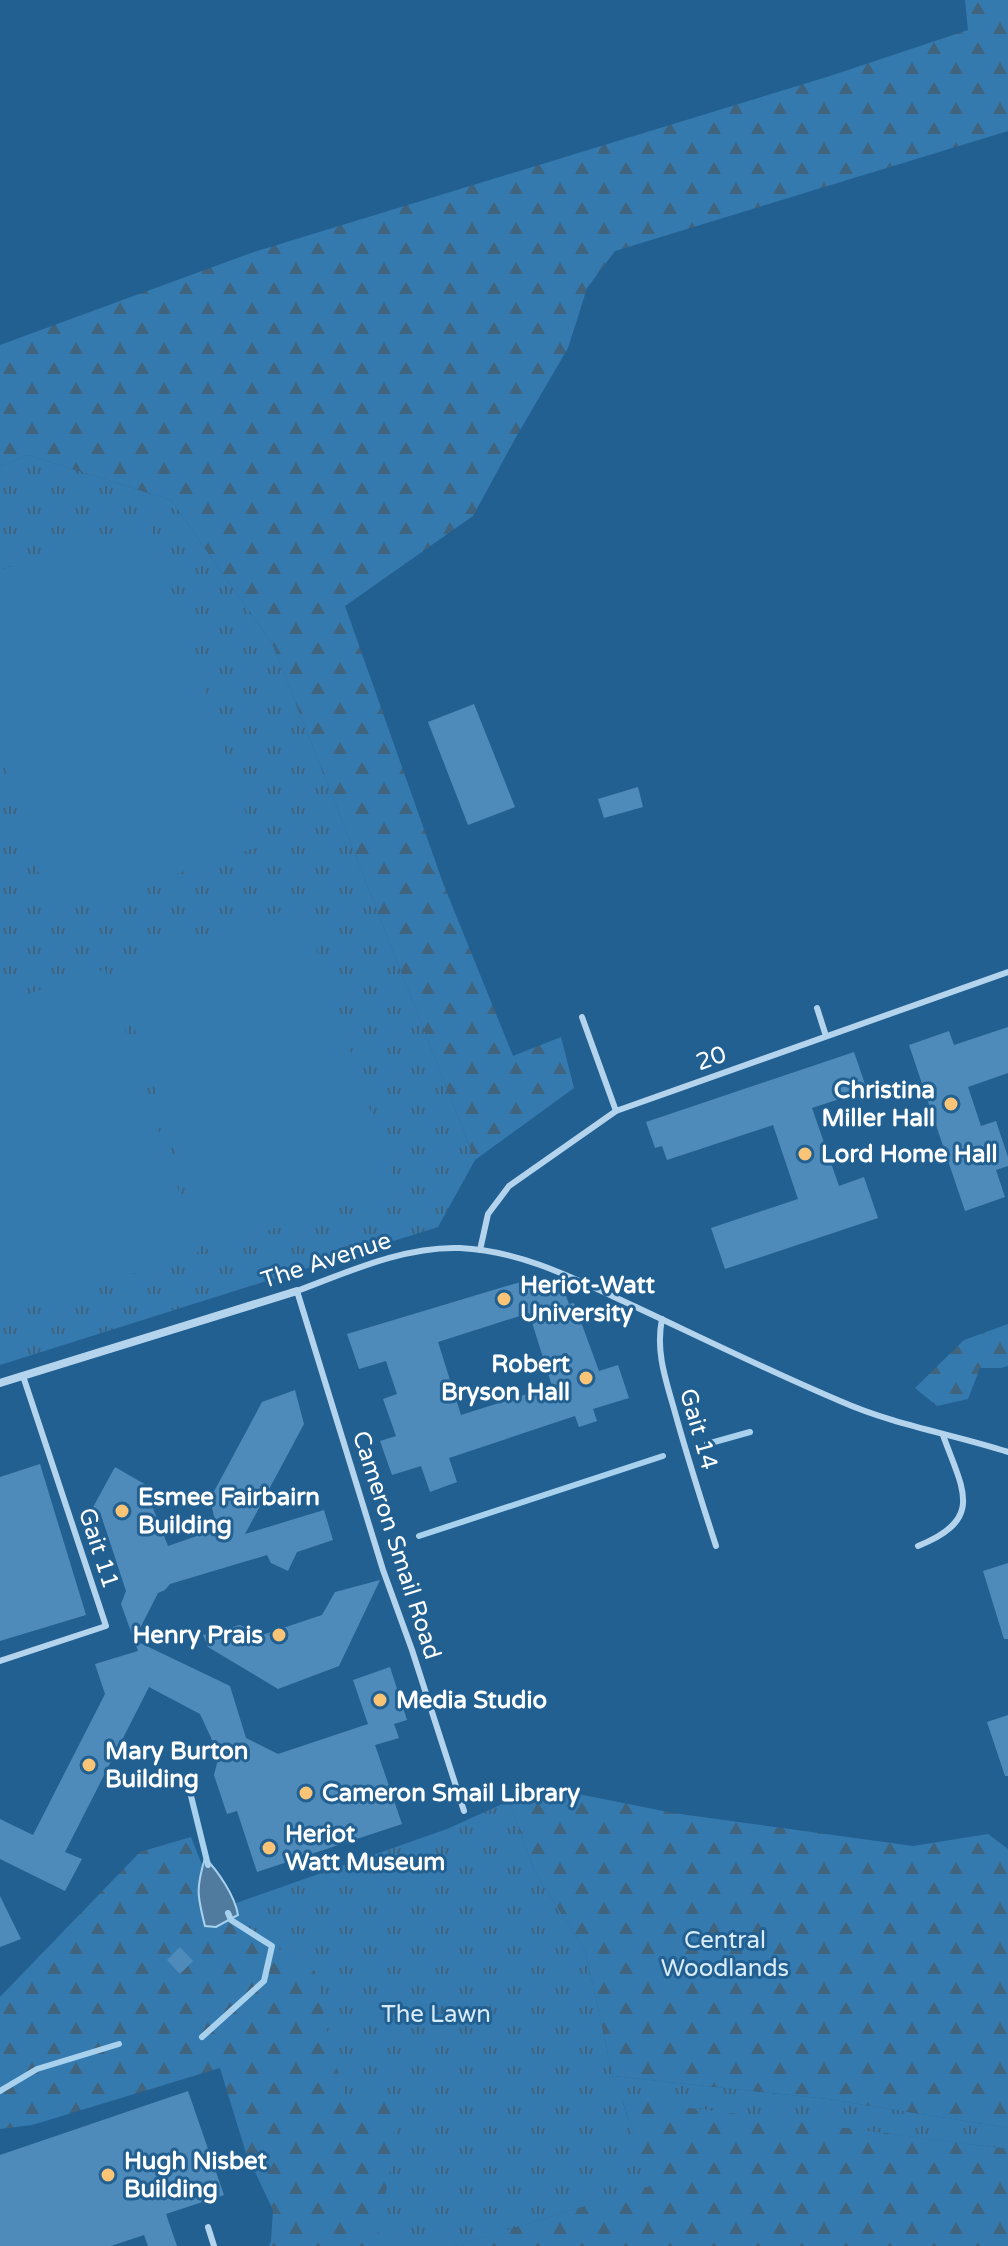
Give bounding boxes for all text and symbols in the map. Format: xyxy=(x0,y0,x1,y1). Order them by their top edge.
street label: 20 xyxy=(692,1040,730,1077)
place label: Christina Miller Hall xyxy=(822,1076,935,1133)
marker: Christina Miller Hall xyxy=(942,1095,960,1113)
place label: Lord Home Hall xyxy=(821,1140,997,1169)
marker: Lord Home Hall xyxy=(796,1145,814,1163)
street label: The Avenue xyxy=(258,1226,395,1295)
place label: Heriot-Watt University xyxy=(520,1271,656,1328)
marker: Heriot-Watt University xyxy=(495,1290,513,1308)
place label: Robert Bryson Hall xyxy=(441,1350,571,1407)
marker: Robert Bryson Hall xyxy=(577,1369,595,1387)
street label: Gait 14 xyxy=(673,1385,724,1473)
street label: Cameron Smail Road xyxy=(346,1427,447,1663)
place label: Esmee Fairbairn Building xyxy=(138,1483,320,1540)
marker: Esmee Fairbairn Building xyxy=(113,1502,131,1520)
street label: Gait 11 xyxy=(72,1504,125,1592)
place label: Henry Prais xyxy=(133,1621,263,1650)
marker: Henry Prais xyxy=(270,1626,288,1644)
place label: Media Studio xyxy=(396,1686,547,1715)
marker: Media Studio xyxy=(371,1691,389,1709)
place label: Mary Burton Building xyxy=(105,1737,248,1794)
marker: Mary Burton Building xyxy=(80,1756,98,1774)
place label: Cameron Smail Library xyxy=(322,1779,580,1808)
marker: Cameron Smail Library xyxy=(297,1784,315,1802)
place label: Heriot Watt Museum xyxy=(285,1820,445,1877)
marker: Heriot Watt Museum xyxy=(260,1839,278,1857)
park label: Central Woodlands xyxy=(661,1926,789,1983)
park label: The Lawn xyxy=(381,2000,491,2029)
place label: Hugh Nisbet Building xyxy=(124,2147,268,2204)
marker: Hugh Nisbet Building xyxy=(99,2166,117,2184)

